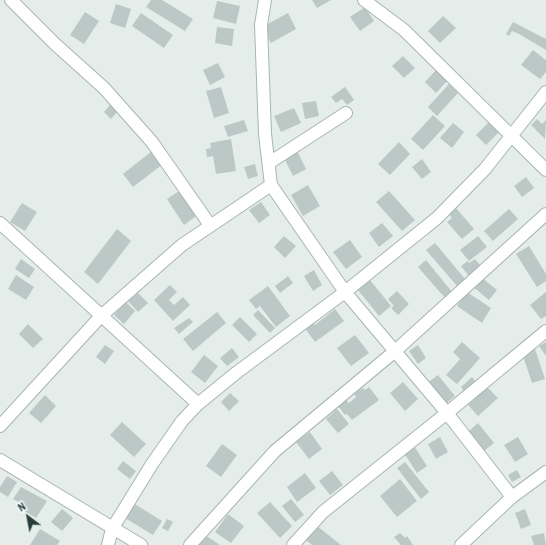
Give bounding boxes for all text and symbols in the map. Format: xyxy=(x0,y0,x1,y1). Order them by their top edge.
north arrow xyxy=(8,497,48,537)
text: N xyxy=(15,499,28,514)

